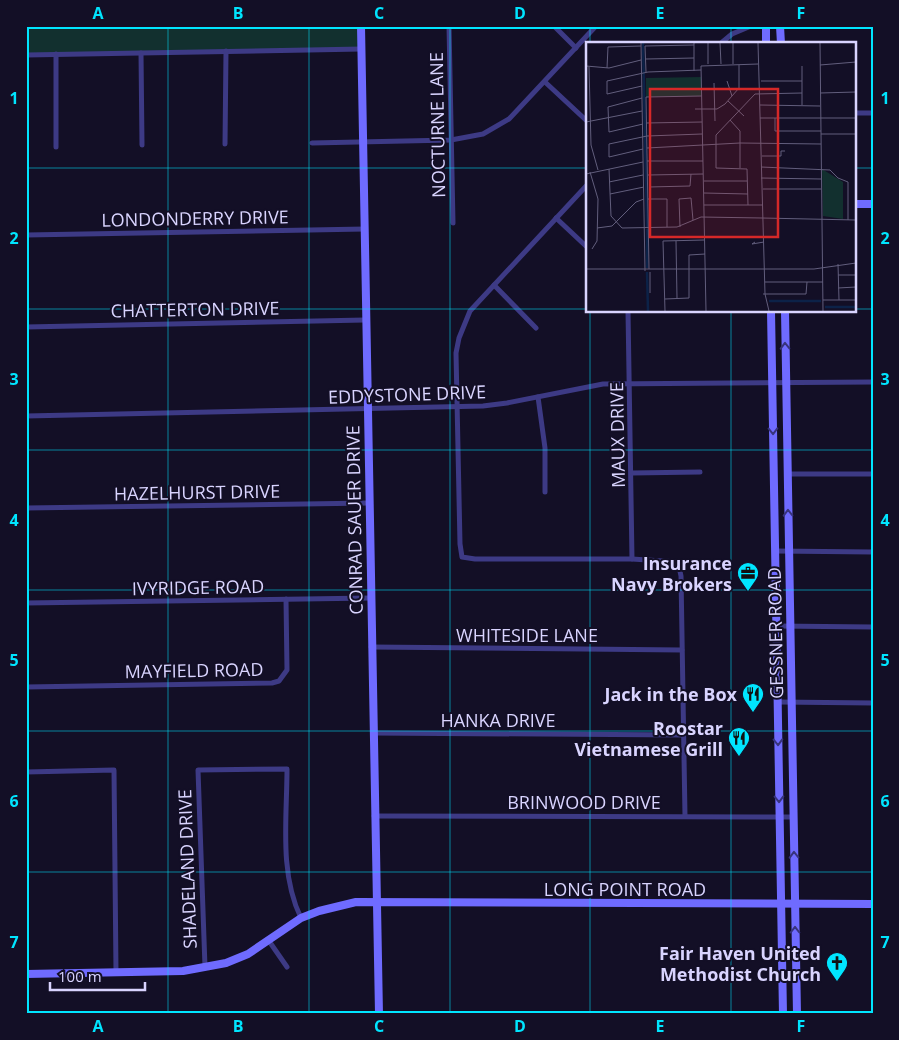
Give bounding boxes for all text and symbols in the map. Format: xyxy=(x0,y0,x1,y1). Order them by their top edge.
text: A xyxy=(92,2,104,24)
text: B xyxy=(233,2,243,24)
text: C xyxy=(374,2,384,24)
text: D xyxy=(514,2,526,24)
text: E xyxy=(656,2,665,24)
text: F xyxy=(797,2,805,24)
inset map xyxy=(586,42,856,312)
street label: NOCTURNE LANE xyxy=(424,52,450,198)
text: 1 xyxy=(9,87,19,109)
text: 1 xyxy=(880,87,890,109)
street label: LONDONDERRY DRIVE xyxy=(101,204,289,232)
text: 2 xyxy=(9,227,19,249)
text: 2 xyxy=(880,227,890,249)
street label: CHATTERTON DRIVE xyxy=(110,296,280,322)
one-way arrow xyxy=(780,342,790,350)
text: 3 xyxy=(9,368,19,390)
text: 3 xyxy=(880,368,890,390)
street label: EDDYSTONE DRIVE xyxy=(328,379,486,409)
street label: MAUX DRIVE xyxy=(604,382,630,488)
street label: CONRAD SAUER DRIVE xyxy=(340,425,368,615)
one-way arrow xyxy=(768,427,778,435)
street label: HAZELHURST DRIVE xyxy=(114,479,280,505)
one-way arrow xyxy=(783,508,793,516)
text: 4 xyxy=(9,509,19,531)
text: 4 xyxy=(880,509,890,531)
place label: Insurance Navy Brokers xyxy=(611,551,732,596)
office icon: Insurance Navy Brokers xyxy=(736,561,760,592)
street label: GESSNER ROAD xyxy=(762,567,788,699)
street label: IVYRIDGE ROAD xyxy=(132,574,264,600)
street label: WHITESIDE LANE xyxy=(456,623,598,647)
text: 5 xyxy=(9,649,19,671)
text: 5 xyxy=(880,649,890,671)
street label: MAYFIELD ROAD xyxy=(124,657,264,683)
place label: Jack in the Box xyxy=(602,682,738,706)
restaurant icon: Jack in the Box xyxy=(741,682,765,713)
street label: HANKA DRIVE xyxy=(440,708,556,732)
place label: Roostar Vietnamese Grill xyxy=(574,716,723,761)
restaurant icon: Roostar Vietnamese Grill xyxy=(727,726,751,757)
one-way arrow xyxy=(773,738,784,746)
street label: SHADELAND DRIVE xyxy=(172,789,202,949)
text: 6 xyxy=(9,790,19,812)
street label: BRINWOOD DRIVE xyxy=(507,790,661,814)
text: 6 xyxy=(880,790,890,812)
one-way arrow xyxy=(774,796,785,804)
one-way arrow xyxy=(789,851,799,858)
street label: LONG POINT ROAD xyxy=(544,877,706,901)
one-way arrow xyxy=(790,926,800,934)
text: 7 xyxy=(9,931,19,953)
text: 7 xyxy=(880,931,890,953)
place label: Fair Haven United Methodist Church xyxy=(659,941,821,986)
church icon: Fair Haven United Methodist Church xyxy=(825,951,849,982)
scale bar xyxy=(50,960,145,992)
text: 100 m xyxy=(58,966,102,986)
text: A xyxy=(92,1015,104,1037)
text: B xyxy=(233,1015,243,1037)
text: C xyxy=(374,1015,384,1037)
text: D xyxy=(514,1015,526,1037)
text: E xyxy=(656,1015,665,1037)
text: F xyxy=(797,1015,805,1037)

